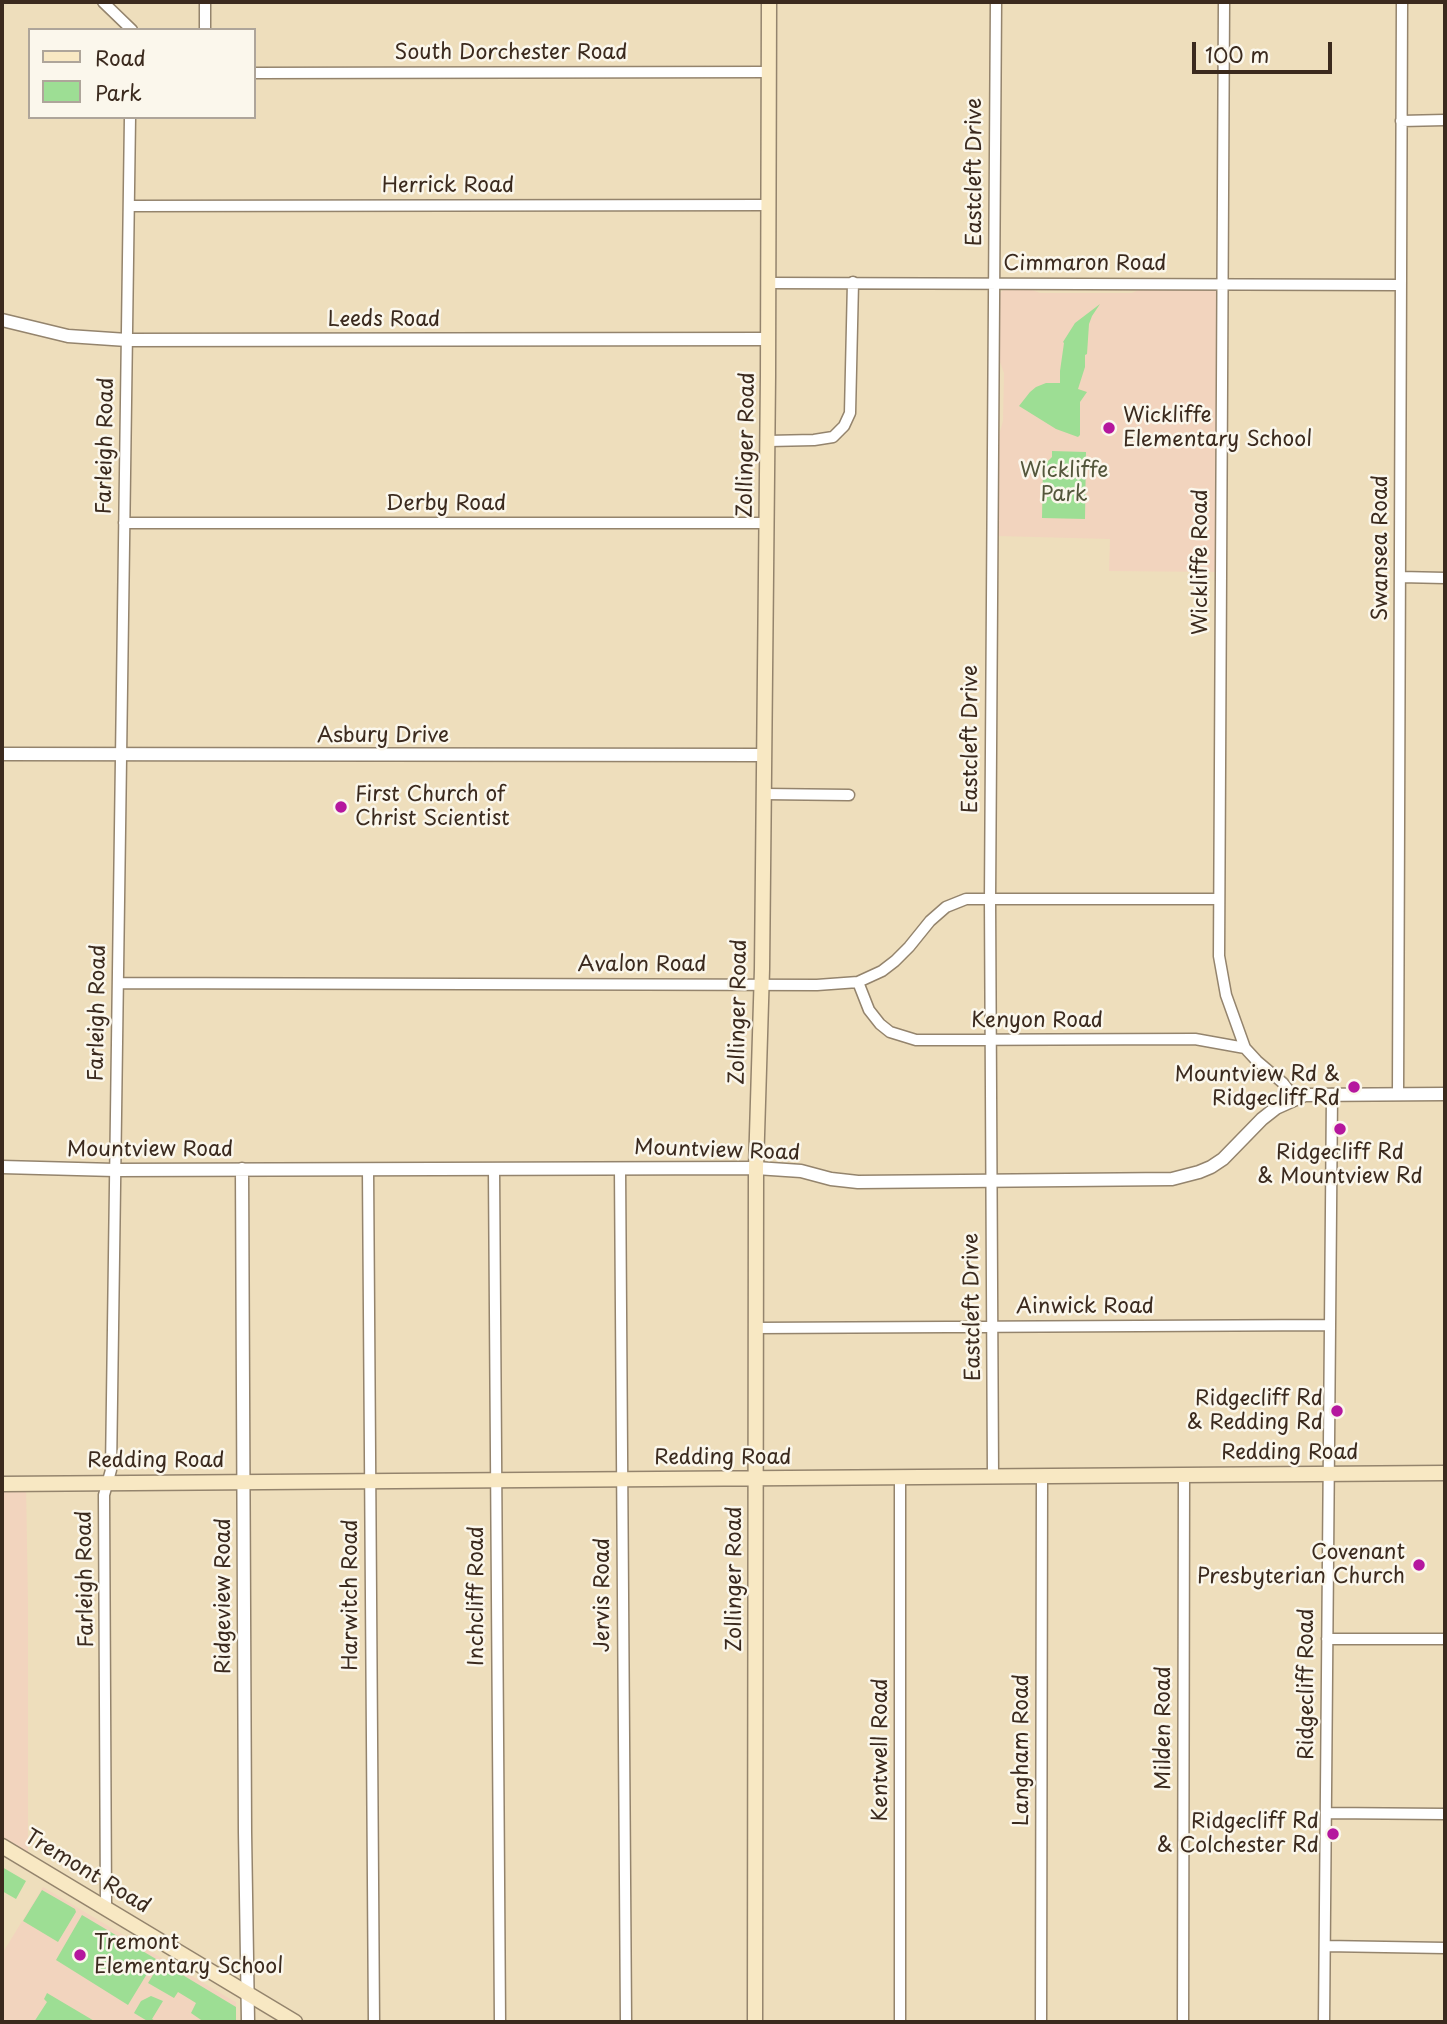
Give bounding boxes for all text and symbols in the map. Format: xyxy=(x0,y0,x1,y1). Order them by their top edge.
legend xyxy=(28,28,256,119)
scale bar xyxy=(1195,28,1335,72)
text: 100 m xyxy=(1205,38,1269,70)
street label: South Dorchester Road xyxy=(394,40,628,66)
text: Road xyxy=(95,41,146,73)
text: Park xyxy=(95,76,142,108)
street label: Eastcleft Drive xyxy=(962,98,988,246)
street label: Herrick Road xyxy=(382,173,514,199)
street label: Cimmaron Road xyxy=(1003,251,1167,277)
street label: Leeds Road xyxy=(328,307,440,333)
street label: Zollinger Road xyxy=(733,372,761,518)
street label: Farleigh Road xyxy=(92,377,120,515)
place label: Wickliffe Elementary School xyxy=(1123,403,1312,453)
marker: Wickliffe Elementary School xyxy=(1101,420,1117,436)
park label: Wickliffe Park xyxy=(1020,458,1108,508)
street label: Swansea Road xyxy=(1368,475,1394,621)
street label: Wickliffe Road xyxy=(1188,489,1214,635)
street label: Derby Road xyxy=(386,491,506,517)
street label: Eastcleft Drive xyxy=(958,665,984,813)
street label: Asbury Drive xyxy=(317,723,449,749)
place label: First Church of Christ Scientist xyxy=(355,782,510,832)
marker: First Church of Christ Scientist xyxy=(333,799,349,815)
street label: Zollinger Road xyxy=(725,939,753,1085)
street label: Farleigh Road xyxy=(84,944,112,1082)
street label: Avalon Road xyxy=(577,952,707,978)
street label: Kenyon Road xyxy=(971,1008,1103,1034)
place label: Mountview Rd & Ridgecliff Rd xyxy=(1175,1062,1340,1112)
marker: Mountview Rd & Ridgecliff Rd xyxy=(1346,1079,1362,1095)
marker: Ridgecliff Rd & Mountview Rd xyxy=(1332,1121,1348,1137)
street label: Mountview Road xyxy=(633,1136,801,1166)
street label: Mountview Road xyxy=(67,1137,233,1163)
place label: Ridgecliff Rd & Mountview Rd xyxy=(1257,1140,1423,1190)
street label: Eastcleft Drive xyxy=(959,1233,987,1381)
street label: Ainwick Road xyxy=(1016,1294,1154,1320)
place label: Ridgecliff Rd & Redding Rd xyxy=(1187,1386,1323,1436)
marker: Ridgecliff Rd & Redding Rd xyxy=(1329,1403,1345,1419)
street label: Redding Road xyxy=(1221,1440,1359,1466)
street label: Redding Road xyxy=(654,1445,792,1471)
street label: Redding Road xyxy=(87,1448,225,1474)
street label: Zollinger Road xyxy=(722,1506,748,1652)
street label: Farleigh Road xyxy=(72,1510,100,1648)
street label: Ridgeview Road xyxy=(211,1518,237,1674)
street label: Harwitch Road xyxy=(338,1519,364,1671)
street label: Inchcliff Road xyxy=(464,1526,490,1666)
street label: Jervis Road xyxy=(590,1538,616,1652)
place label: Covenant Presbyterian Church xyxy=(1197,1540,1405,1590)
marker: Covenant Presbyterian Church xyxy=(1411,1557,1427,1573)
street label: Ridgecliff Road xyxy=(1294,1608,1320,1760)
street label: Milden Road xyxy=(1151,1666,1177,1790)
street label: Langham Road xyxy=(1009,1674,1035,1826)
street label: Kentwell Road xyxy=(868,1678,894,1822)
place label: Ridgecliff Rd & Colchester Rd xyxy=(1157,1809,1319,1859)
street label: Tremont Road xyxy=(19,1824,155,1920)
marker: Ridgecliff Rd & Colchester Rd xyxy=(1325,1826,1341,1842)
place label: Tremont Elementary School xyxy=(94,1930,283,1980)
marker: Tremont Elementary School xyxy=(72,1947,88,1963)

